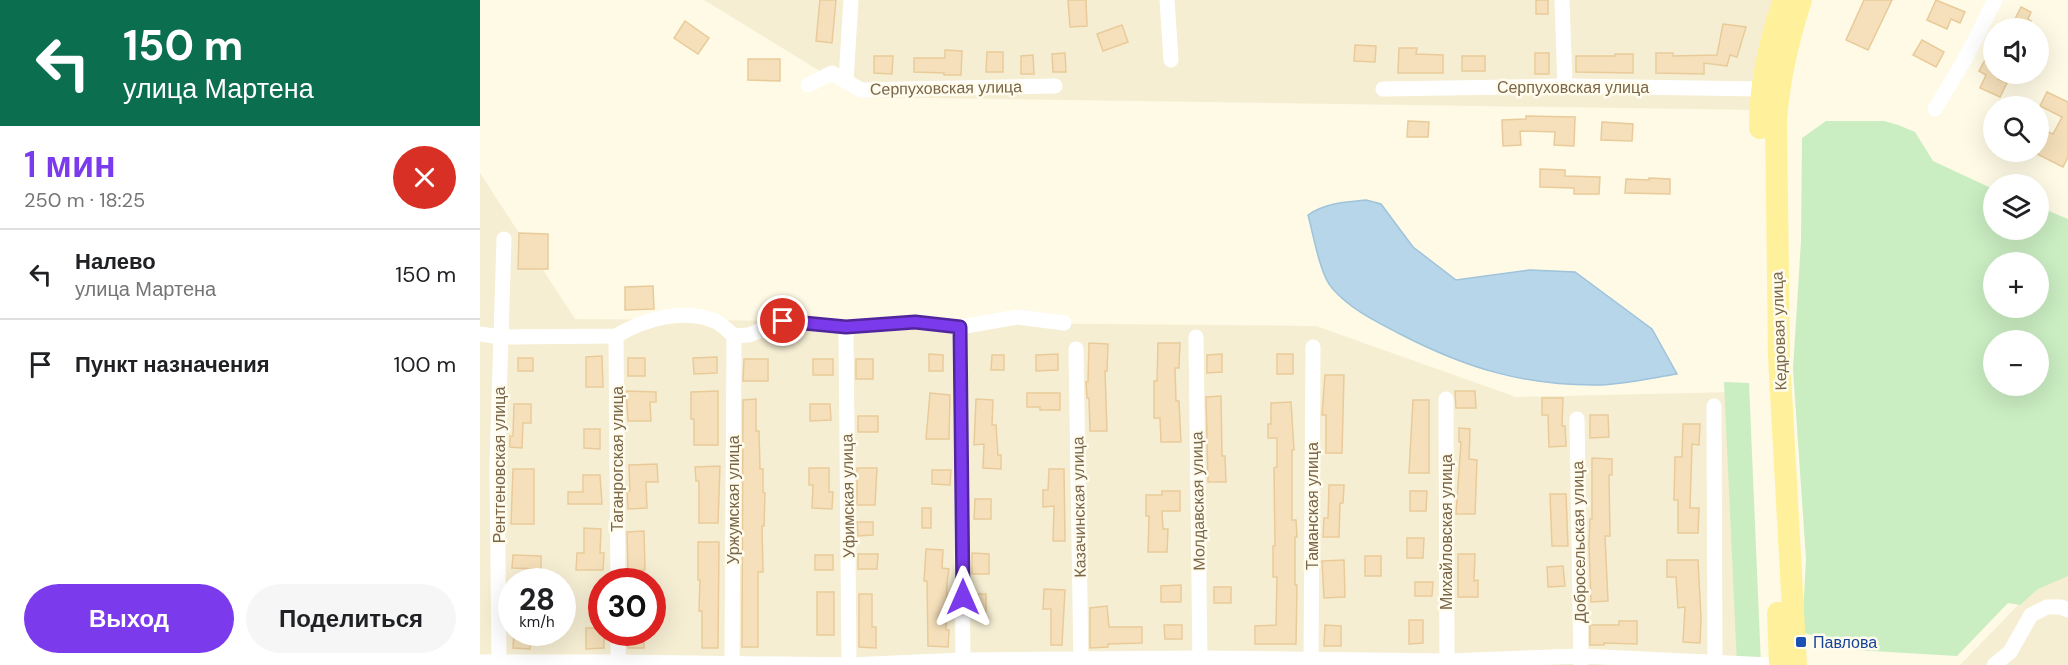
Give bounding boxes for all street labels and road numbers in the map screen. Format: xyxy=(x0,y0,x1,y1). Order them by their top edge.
street label: Серпуховская улица xyxy=(870,76,1022,100)
street label: Серпуховская улица xyxy=(1497,77,1649,98)
street label: Кедровая улица xyxy=(1766,271,1792,391)
street label: Таганрогская улица xyxy=(607,386,628,532)
street label: Рентгеновская улица xyxy=(489,387,510,543)
street label: Молдавская улица xyxy=(1186,431,1210,571)
street label: Уфимская улица xyxy=(836,434,860,558)
street label: Уржумская улица xyxy=(723,435,744,565)
street label: Казачинская улица xyxy=(1067,436,1091,578)
street label: Таманская улица xyxy=(1302,442,1323,570)
street label: Михайловская улица xyxy=(1436,454,1457,610)
street label: Добросельская улица xyxy=(1567,461,1591,623)

